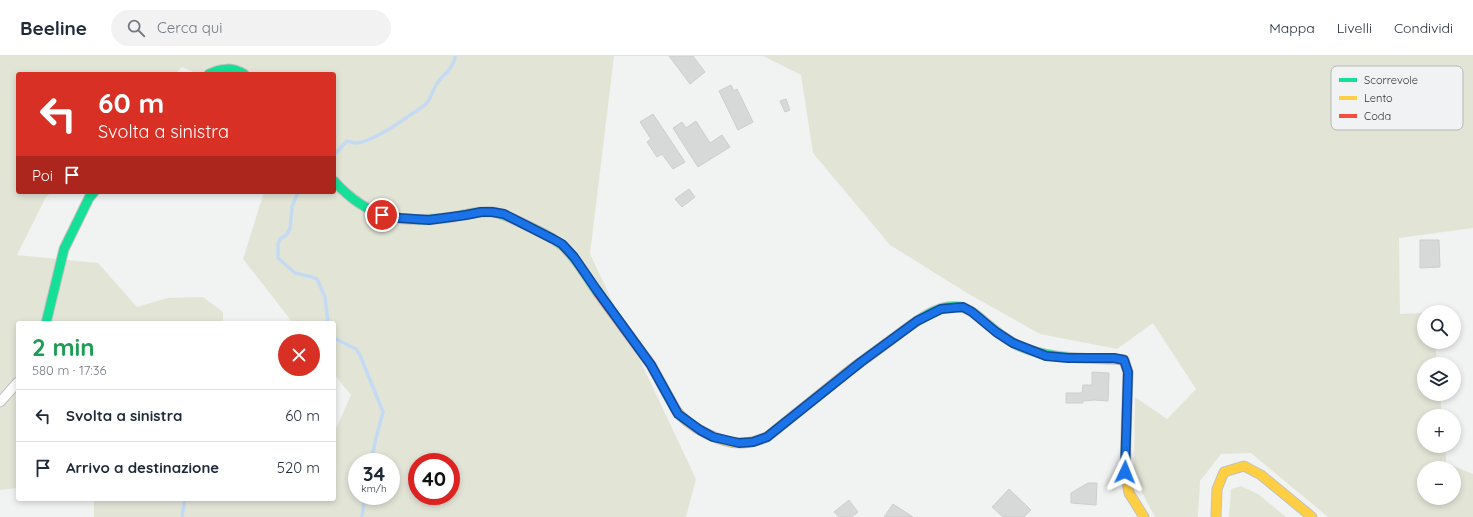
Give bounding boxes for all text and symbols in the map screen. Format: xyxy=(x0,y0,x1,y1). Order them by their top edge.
search box xyxy=(111,10,391,46)
text: Beeline xyxy=(20,16,87,40)
icon: search xyxy=(125,17,147,39)
text: Cerca qui xyxy=(157,18,223,37)
text: Mappa xyxy=(1269,19,1315,37)
text: Livelli xyxy=(1337,19,1372,37)
text: Condividi xyxy=(1394,19,1453,37)
legend xyxy=(1331,66,1463,130)
text: Scorrevole xyxy=(1364,73,1418,87)
text: 60 m xyxy=(98,85,164,120)
icon: left xyxy=(32,88,84,140)
text: Lento xyxy=(1364,91,1393,105)
text: Coda xyxy=(1364,109,1391,123)
text: Svolta a sinistra xyxy=(98,120,229,143)
icon: arrive xyxy=(61,164,83,186)
text: Poi xyxy=(32,166,53,185)
pin xyxy=(365,198,399,232)
icon: arrive xyxy=(371,204,393,226)
map controls xyxy=(1417,305,1461,505)
button: search xyxy=(1417,305,1461,349)
text: 2 min xyxy=(32,332,94,362)
button: close xyxy=(278,334,320,376)
button: layers xyxy=(1417,357,1461,401)
text: 580 m · 17:36 xyxy=(32,362,107,378)
icon: left xyxy=(32,405,54,427)
text: Svolta a sinistra xyxy=(66,406,182,425)
text: 60 m xyxy=(285,406,320,425)
button: + xyxy=(1417,409,1461,453)
position arrow xyxy=(1104,451,1146,493)
speed limit sign: 40 xyxy=(408,453,460,505)
icon: arrive xyxy=(32,457,54,479)
text: Arrivo a destinazione xyxy=(66,458,219,477)
text: 520 m xyxy=(277,458,320,477)
text: 34 xyxy=(363,461,385,486)
button: − xyxy=(1417,461,1461,505)
text: km/h xyxy=(361,482,387,495)

